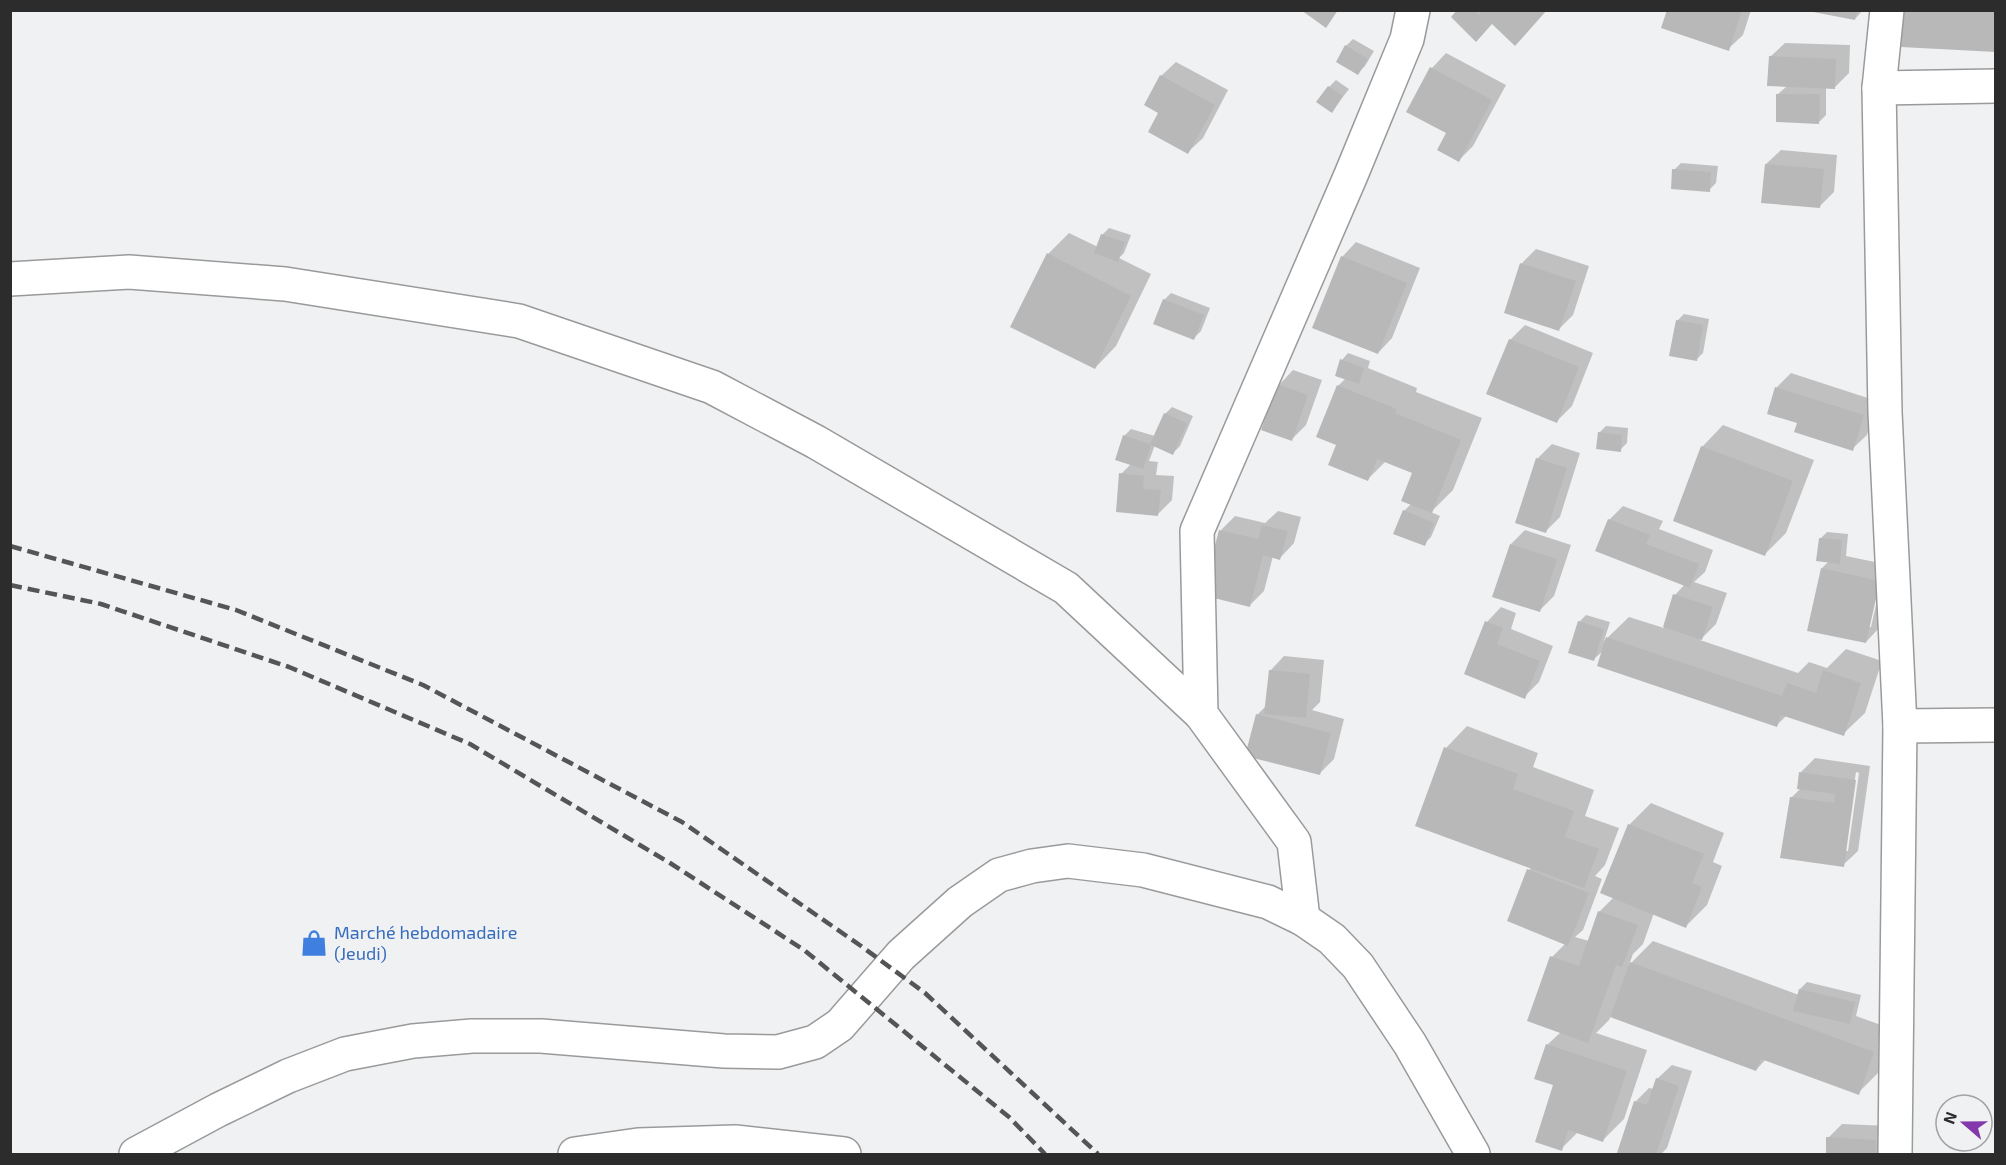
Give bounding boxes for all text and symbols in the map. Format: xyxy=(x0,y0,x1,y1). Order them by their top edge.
place label: Marché hebdomadaire (Jeudi) xyxy=(334,921,517,964)
shop icon: Marché hebdomadaire (Jeudi) xyxy=(299,928,329,958)
north arrow xyxy=(1934,1093,1994,1153)
text: N xyxy=(1939,1109,1960,1126)

